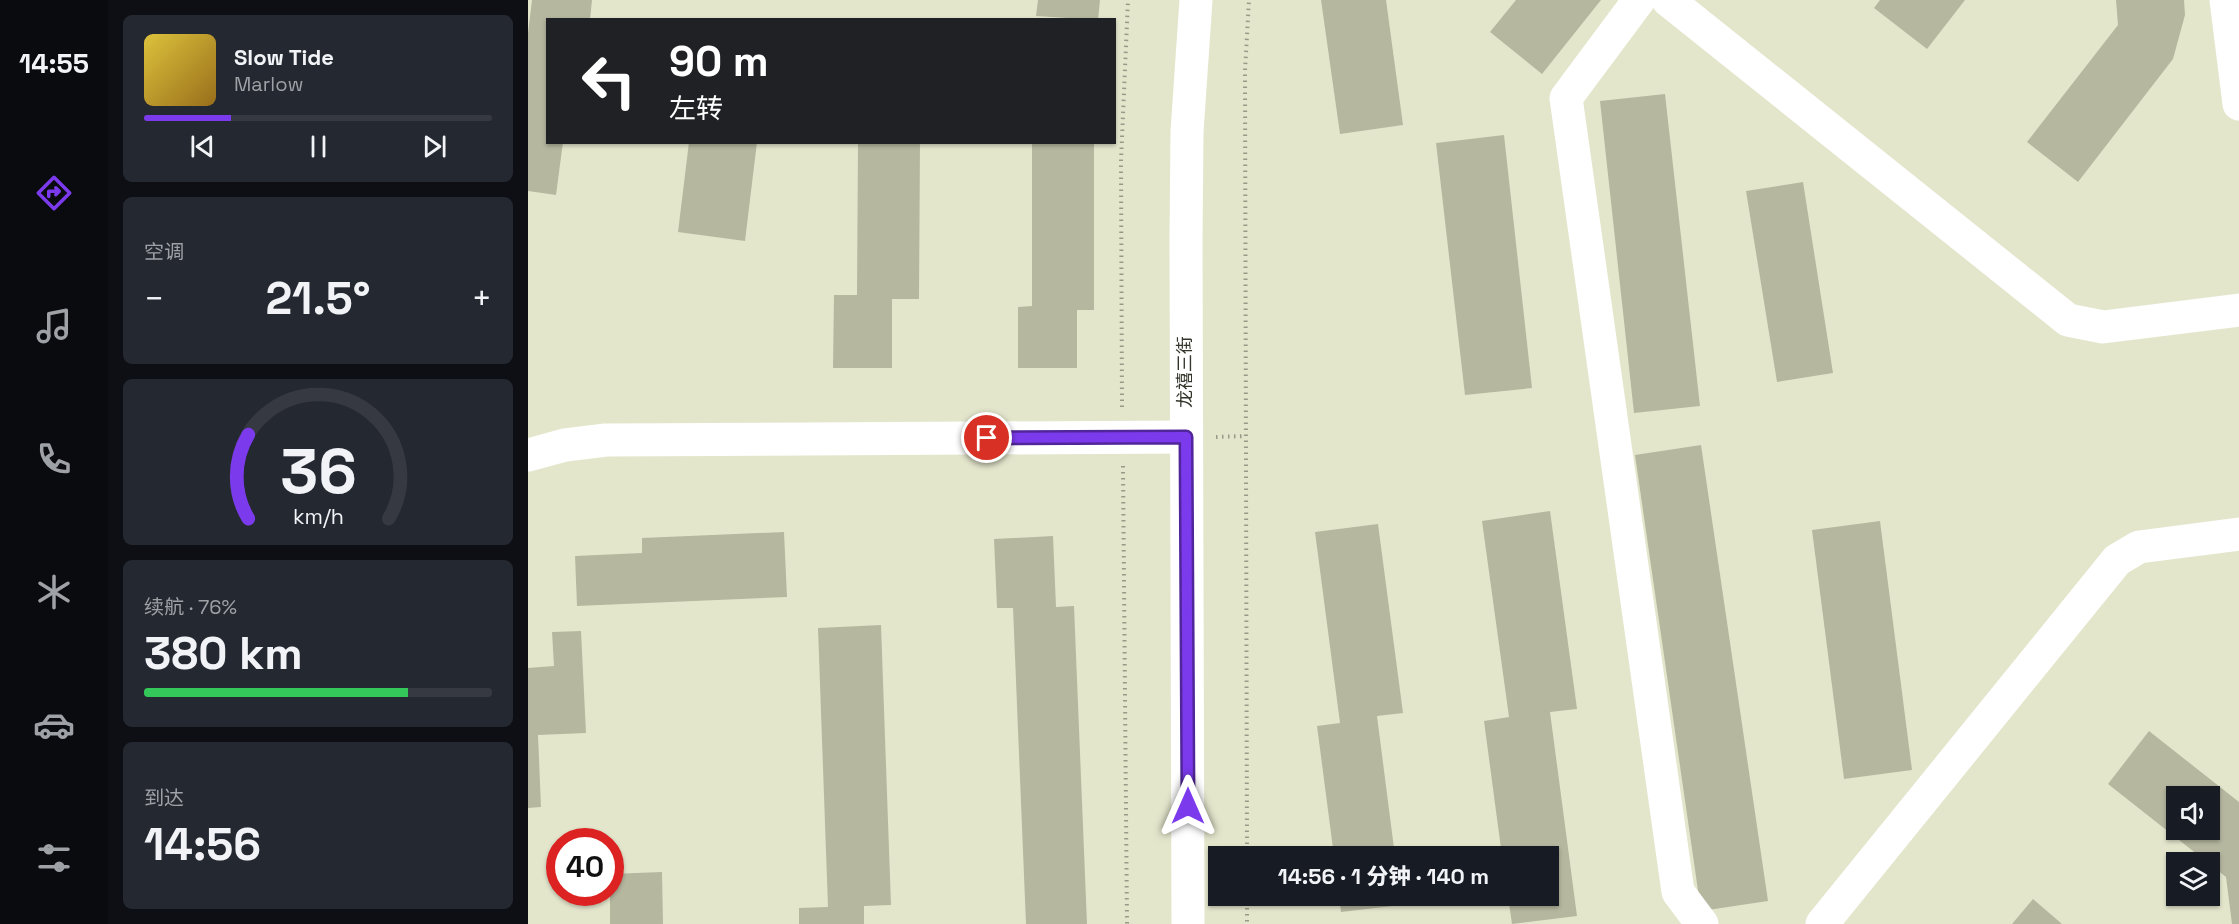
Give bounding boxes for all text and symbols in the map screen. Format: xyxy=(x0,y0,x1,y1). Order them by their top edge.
text: 90 m xyxy=(669,35,769,88)
icon: left xyxy=(570,42,648,120)
text: Slow Tide xyxy=(234,43,334,71)
text: 14:55 xyxy=(19,46,89,81)
text: Marlow xyxy=(234,71,303,97)
text: 左转 xyxy=(669,91,723,126)
icon: previous xyxy=(186,130,219,163)
icon: pause xyxy=(302,130,335,163)
icon: next xyxy=(418,130,451,163)
icon: directions xyxy=(33,172,75,214)
text: 空调 xyxy=(144,239,184,265)
text: 21.5° xyxy=(265,270,371,327)
text: − xyxy=(144,278,164,320)
text: + xyxy=(472,278,492,320)
icon: music xyxy=(33,305,75,347)
street label: 龙禧三街 xyxy=(1173,336,1196,408)
pin xyxy=(961,412,1012,463)
icon: arrive xyxy=(970,421,1003,454)
text: 36 xyxy=(280,432,356,511)
icon: phone xyxy=(33,438,75,480)
text: km/h xyxy=(292,503,344,530)
icon: climate xyxy=(33,571,75,613)
text: 续航 · 76% xyxy=(144,594,237,620)
text: 380 km xyxy=(144,625,303,682)
icon: car xyxy=(33,704,75,746)
position arrow xyxy=(1156,774,1220,838)
text: 到达 xyxy=(144,785,184,811)
map controls xyxy=(2166,786,2220,906)
button: sound xyxy=(2166,786,2220,840)
text: 14:56 xyxy=(144,816,261,873)
speed limit sign: 40 xyxy=(546,828,624,906)
icon: filters xyxy=(33,837,75,879)
button: layers xyxy=(2166,852,2220,906)
text: 14:56 · 1 分钟 · 140 m xyxy=(1278,862,1489,890)

